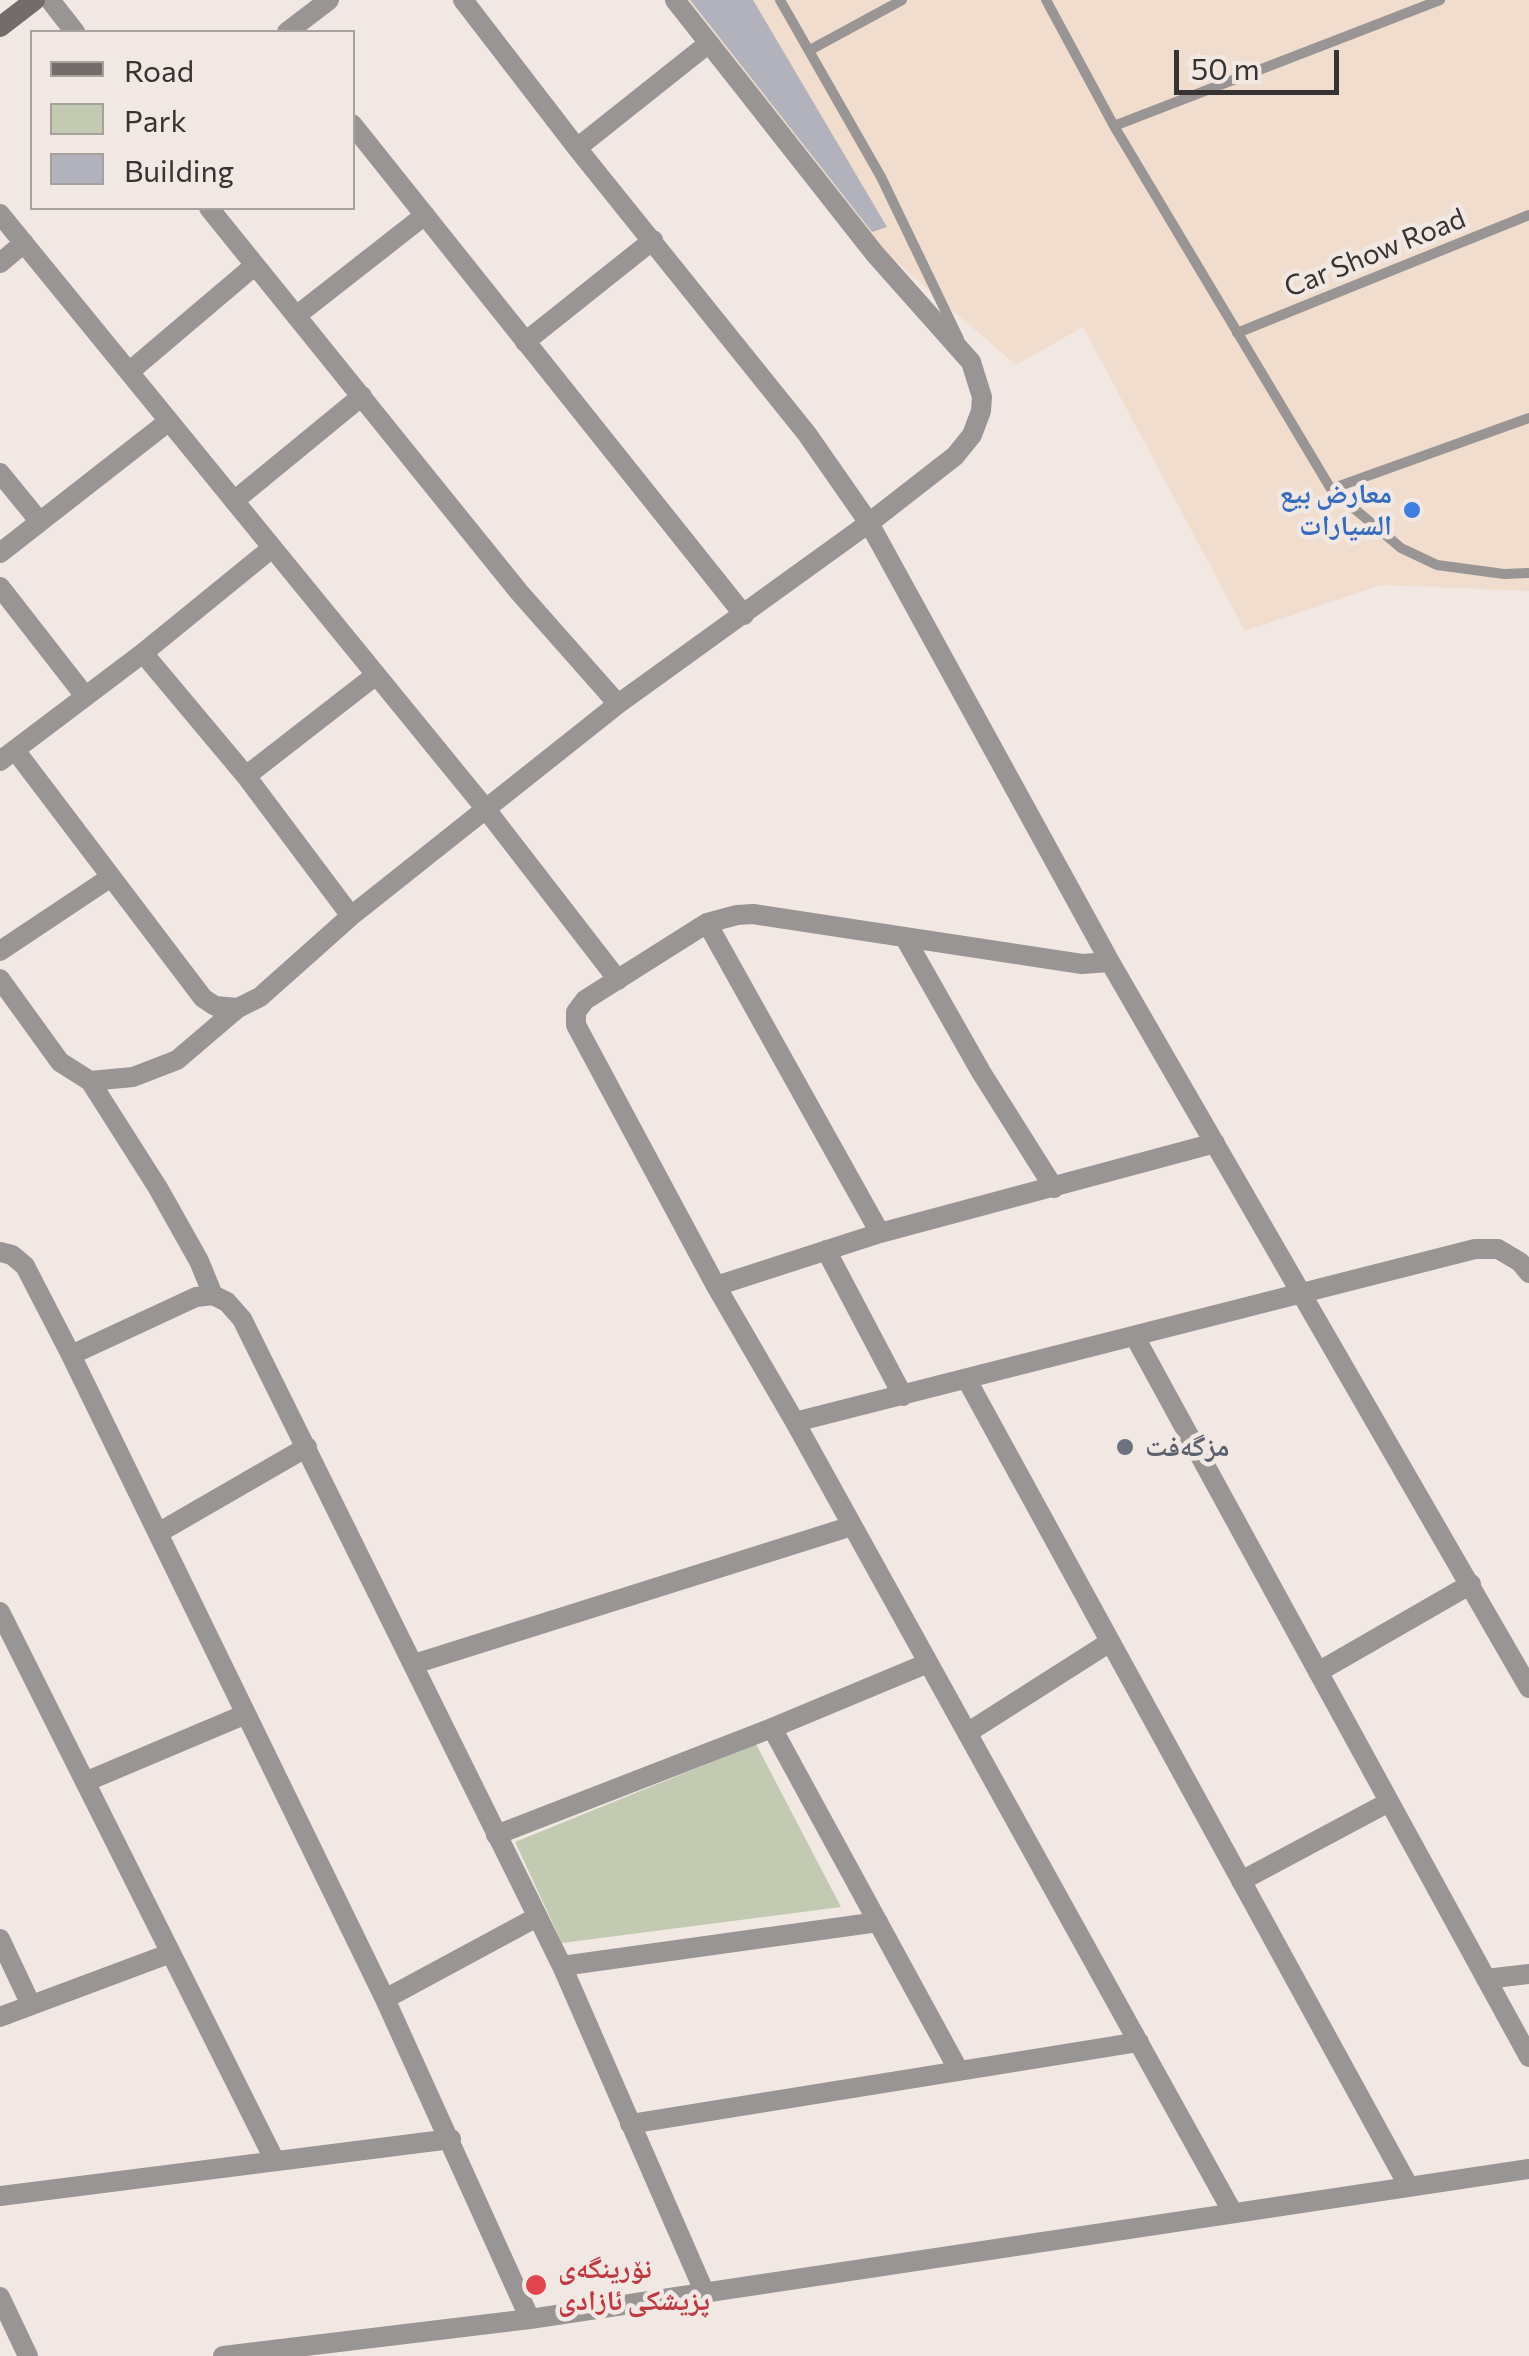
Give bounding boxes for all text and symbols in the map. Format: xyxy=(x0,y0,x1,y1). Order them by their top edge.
legend xyxy=(30,30,355,210)
scale bar xyxy=(1179,30,1344,92)
text: 50 m xyxy=(1191,49,1260,86)
text: Road xyxy=(124,51,194,88)
text: Park xyxy=(124,101,187,138)
text: Building xyxy=(124,151,234,188)
street label: Car Show Road xyxy=(1280,201,1470,305)
place label: معارض بيع السيارات xyxy=(1279,477,1392,543)
marker: معارض بيع السيارات xyxy=(1401,499,1423,521)
place label: مزگەفت xyxy=(1145,1430,1230,1464)
marker: مزگەفت xyxy=(1114,1436,1136,1458)
place label: نۆرینگەی پزیشکی ئازادی xyxy=(558,2252,710,2318)
marker: نۆرینگەی پزیشکی ئازادی xyxy=(523,2272,549,2298)

